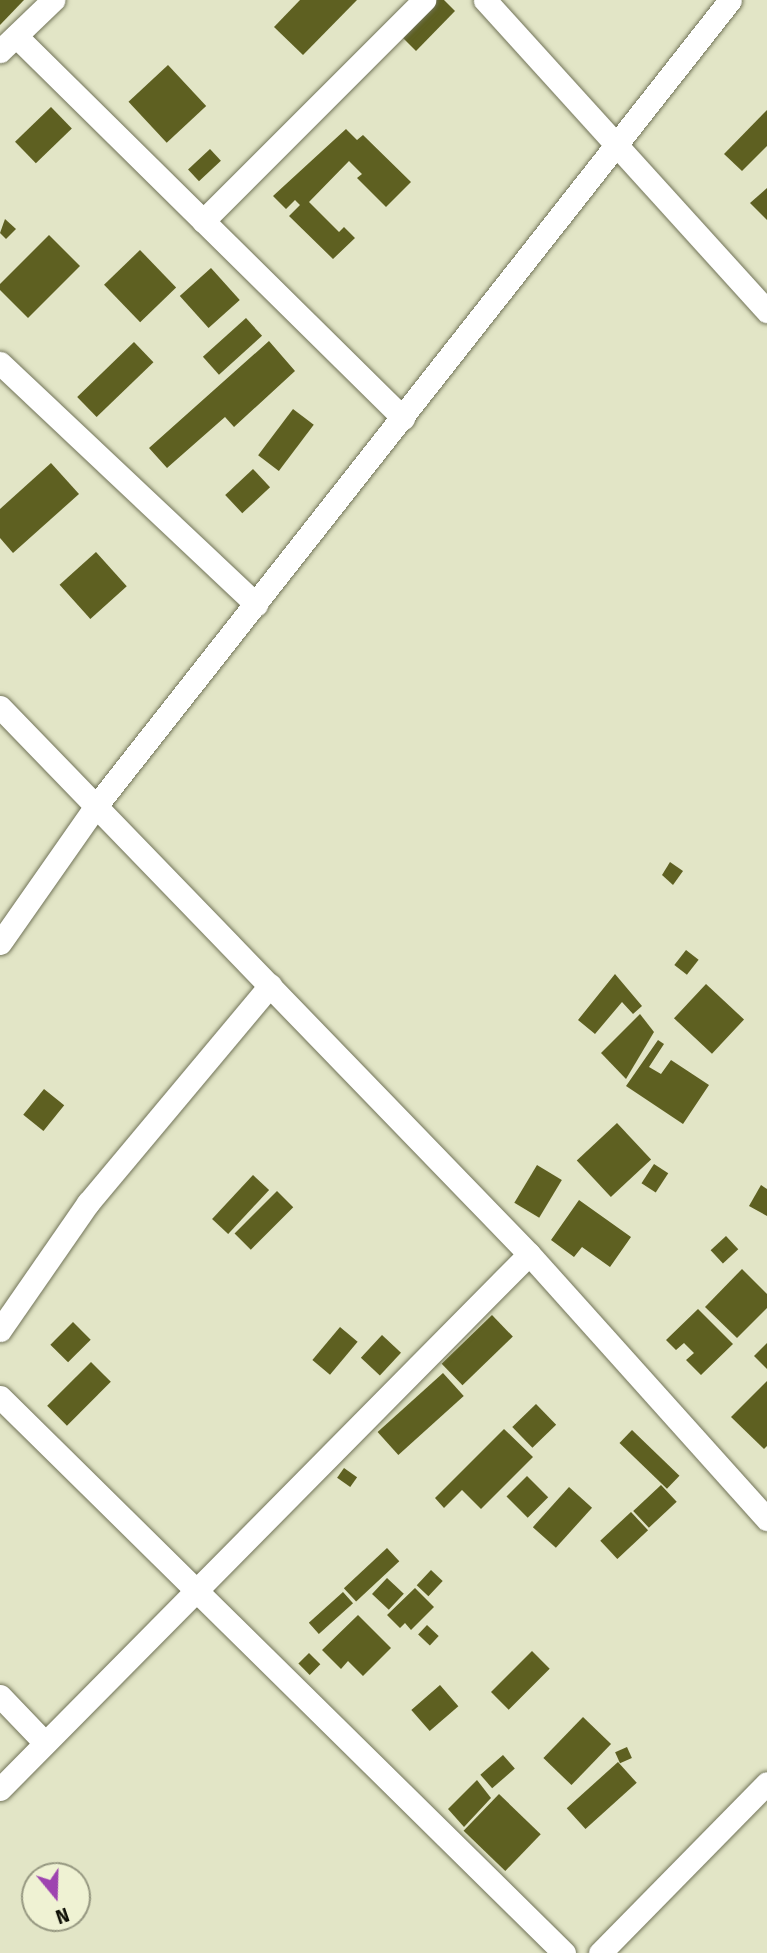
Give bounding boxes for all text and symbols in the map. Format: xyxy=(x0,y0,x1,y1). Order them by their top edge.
north arrow xyxy=(21,1862,91,1932)
text: N xyxy=(53,1903,72,1928)

